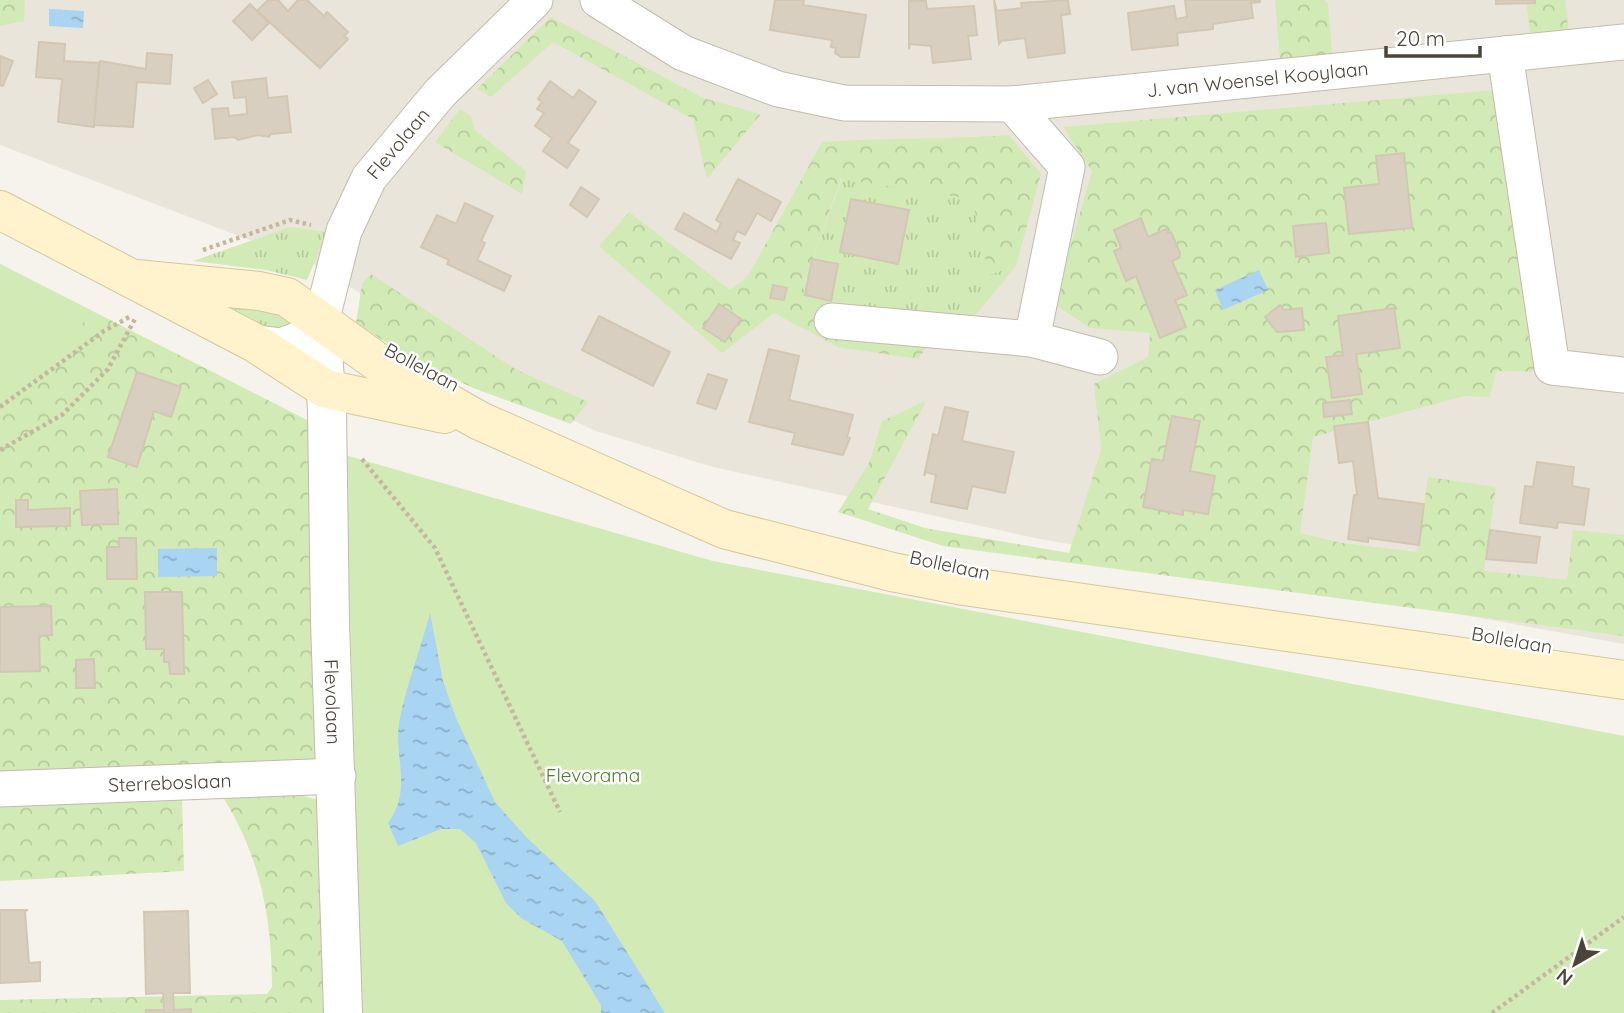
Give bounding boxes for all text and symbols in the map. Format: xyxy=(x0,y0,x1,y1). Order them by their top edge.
scale bar xyxy=(1386,14,1480,58)
text: 20 m xyxy=(1396,25,1445,51)
street label: J. van Woensel Kooylaan xyxy=(1146,56,1369,102)
street label: Flevolaan xyxy=(361,103,435,184)
street label: Bollelaan xyxy=(380,337,464,397)
street label: Bollelaan xyxy=(908,545,992,585)
street label: Bollelaan xyxy=(1470,621,1554,659)
street label: Flevolaan xyxy=(319,659,346,745)
park label: Flevorama xyxy=(546,763,640,787)
street label: Sterreboslaan xyxy=(108,768,232,797)
north arrow xyxy=(1540,929,1610,999)
text: N xyxy=(1551,963,1577,991)

